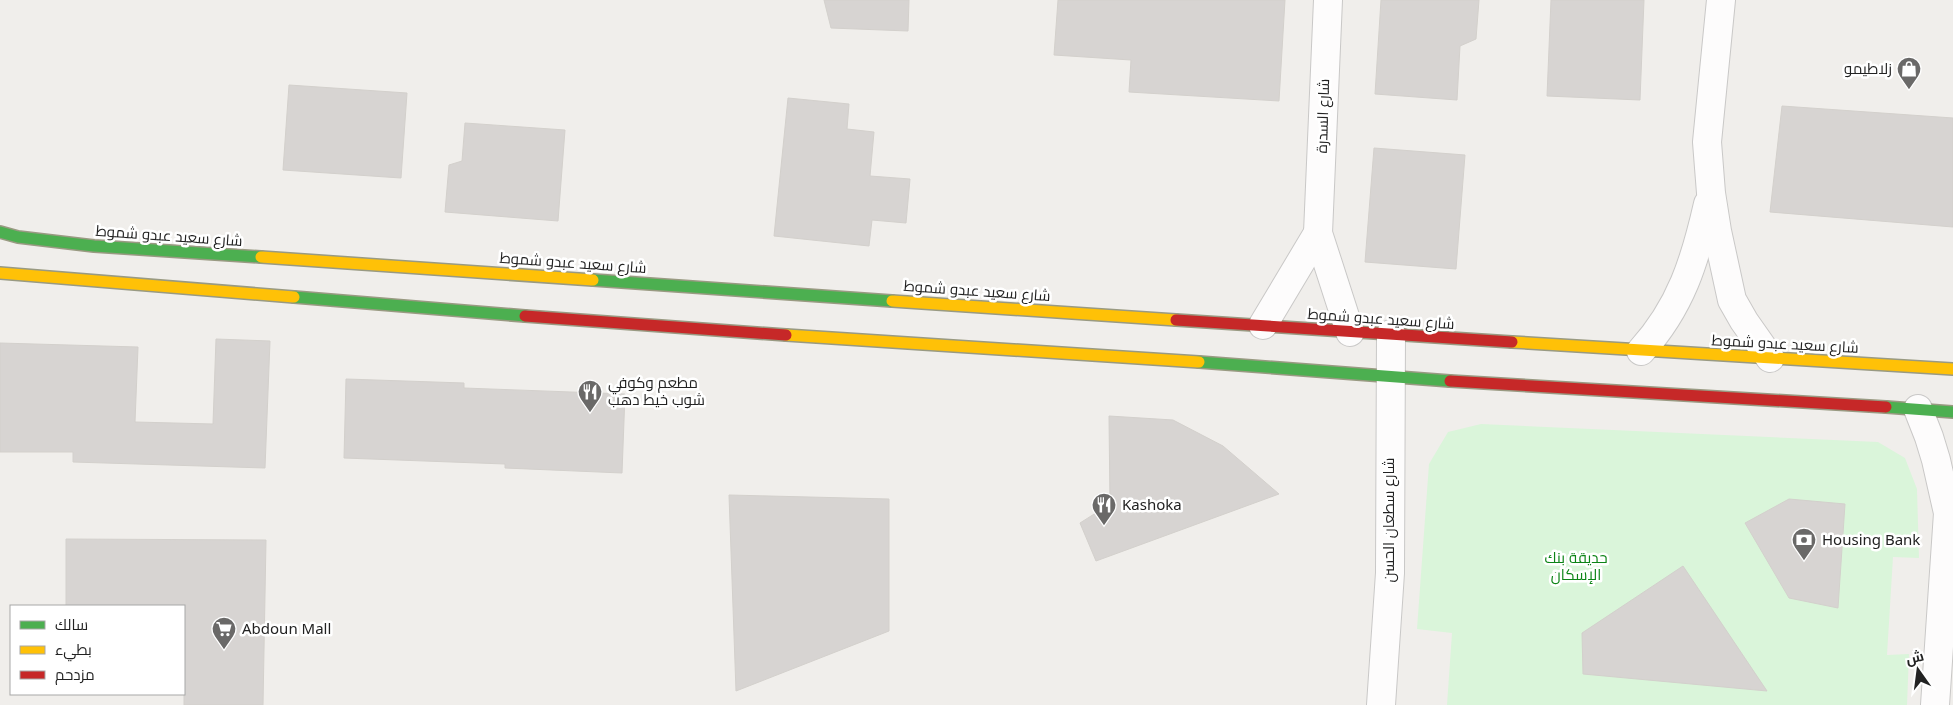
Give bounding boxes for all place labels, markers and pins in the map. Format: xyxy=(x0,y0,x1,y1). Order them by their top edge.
shop icon: زلاطيمو xyxy=(1896,56,1922,90)
place label: زلاطيمو xyxy=(1844,58,1892,78)
place label: مطعم وكوفي شوب خيط دهب xyxy=(608,372,705,409)
restaurant icon: مطعم وكوفي شوب خيط دهب xyxy=(577,379,603,413)
restaurant icon: Kashoka xyxy=(1091,492,1117,526)
place label: Kashoka xyxy=(1122,494,1182,514)
bank icon: Housing Bank xyxy=(1791,527,1817,561)
place label: Housing Bank xyxy=(1822,529,1920,549)
supermarket icon: Abdoun Mall xyxy=(211,616,237,650)
place label: Abdoun Mall xyxy=(242,618,331,638)

